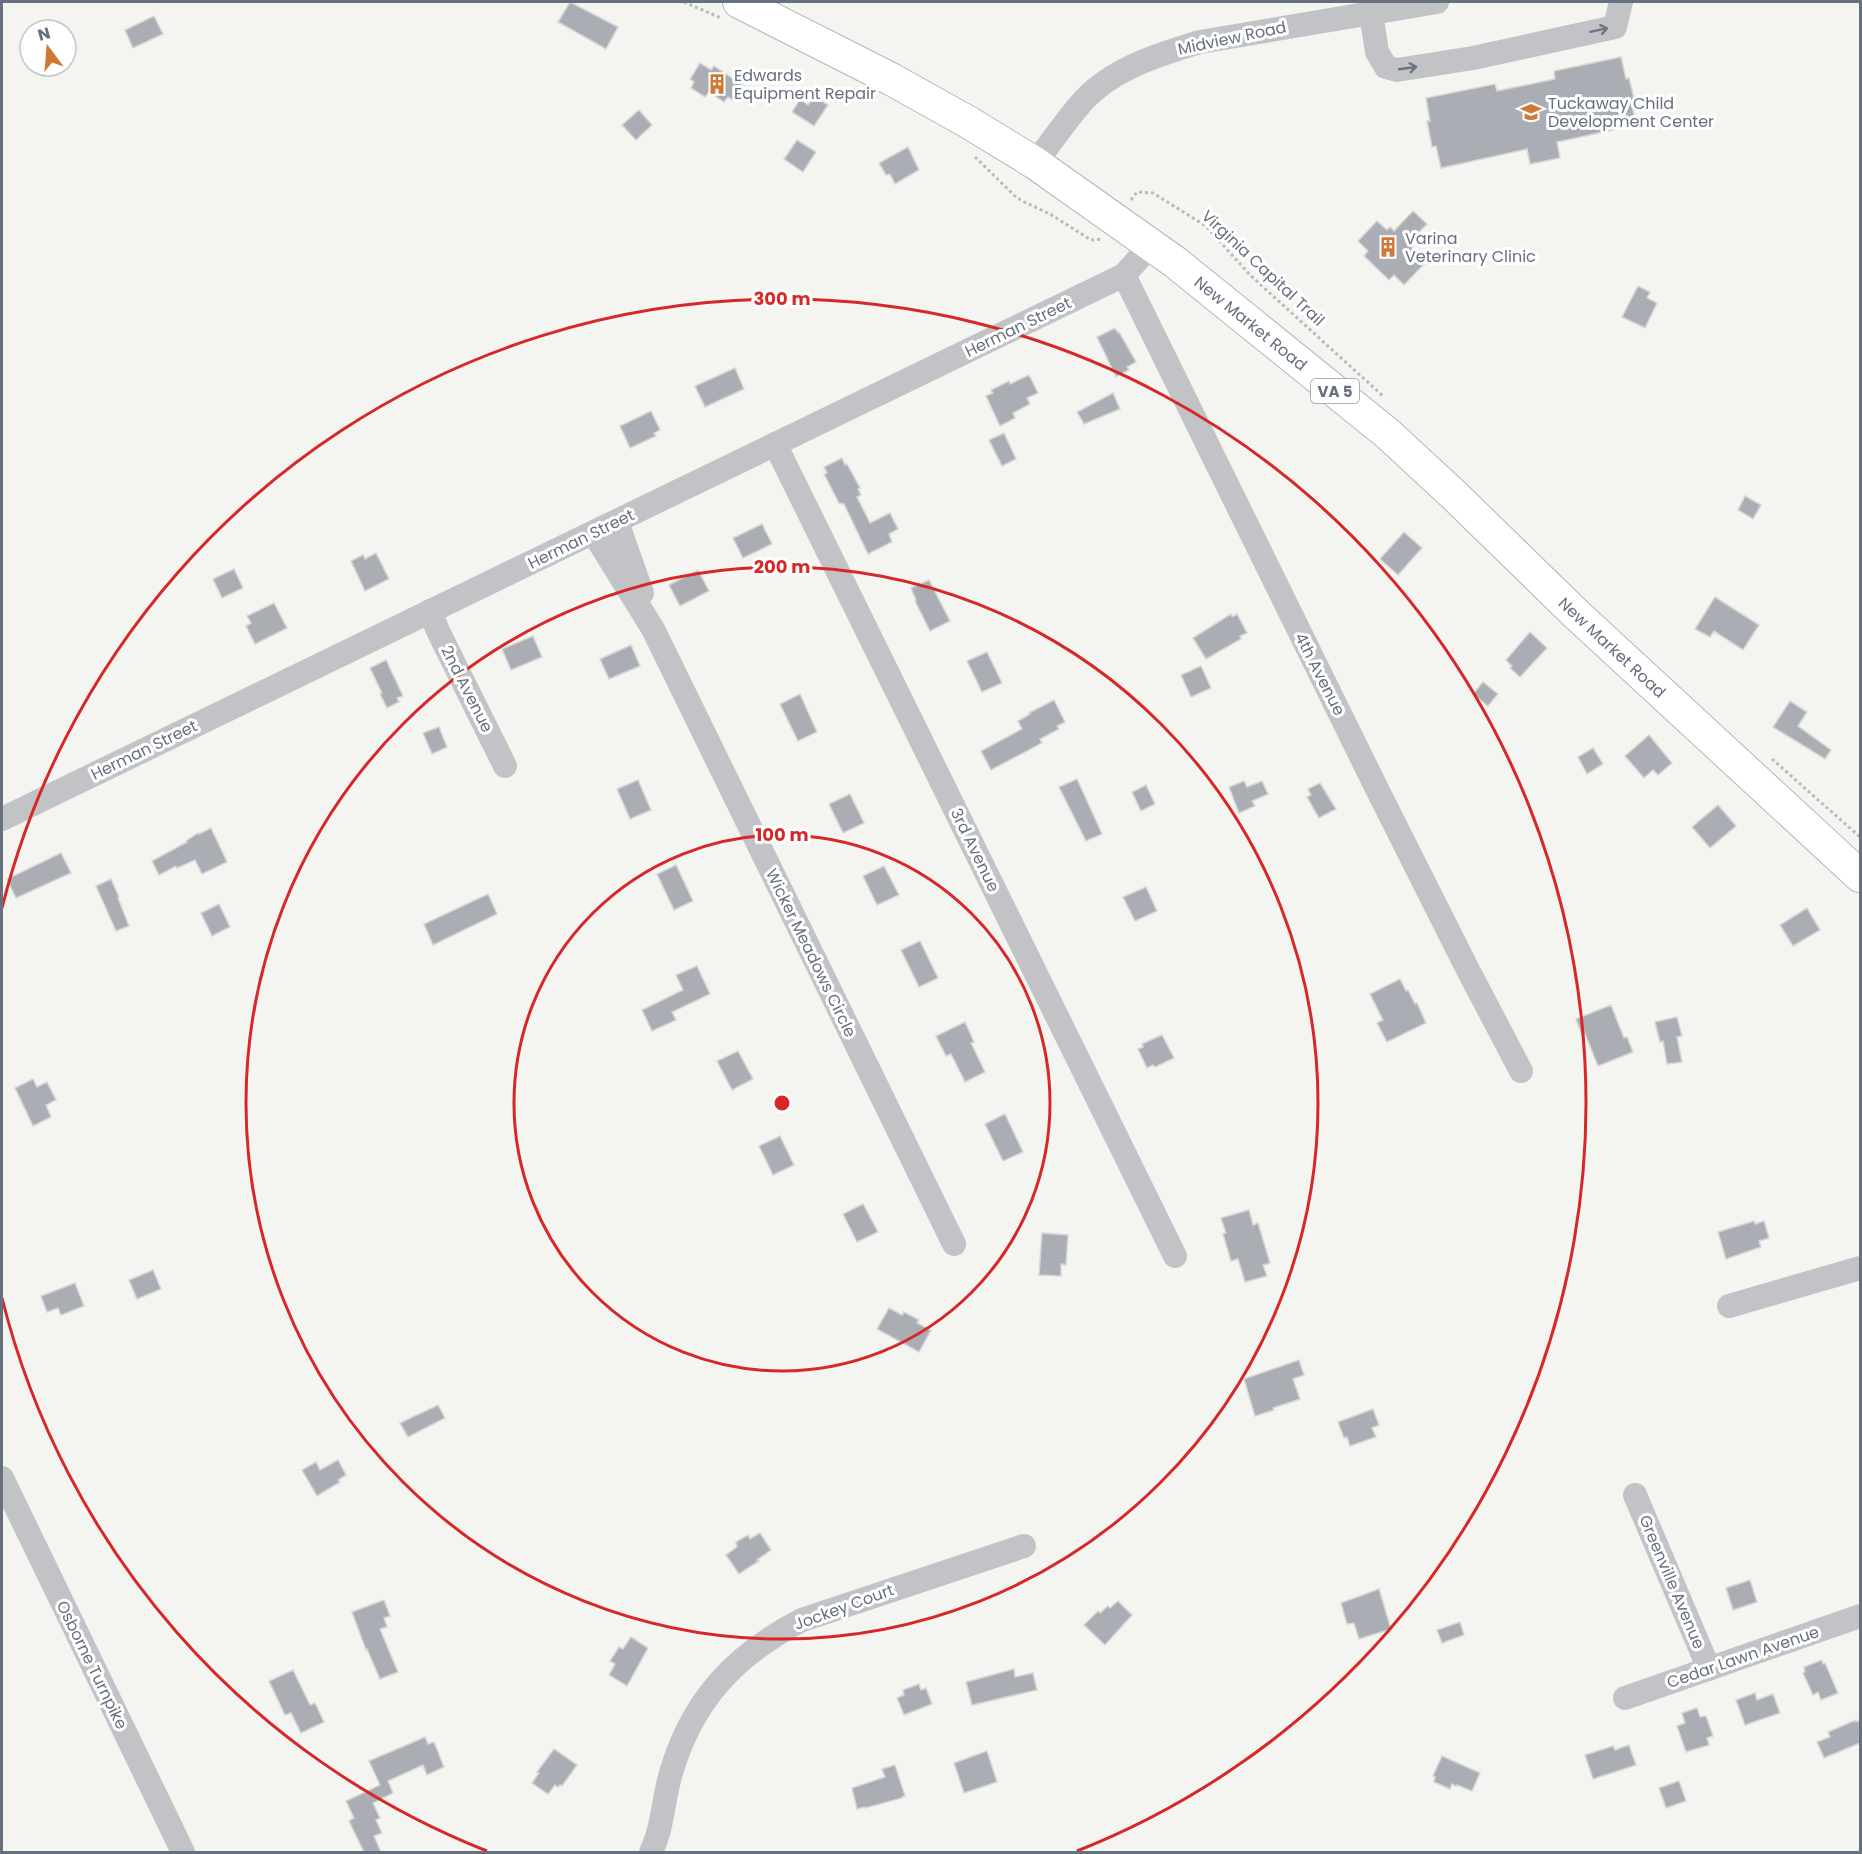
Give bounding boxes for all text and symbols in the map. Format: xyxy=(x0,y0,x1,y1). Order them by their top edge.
street label: Midview Road xyxy=(1176,15,1288,61)
north arrow xyxy=(18,18,78,78)
text: N xyxy=(35,21,53,47)
one-way arrow xyxy=(1589,24,1608,36)
one-way arrow xyxy=(1398,62,1417,73)
place label: Edwards Equipment Repair xyxy=(734,64,876,105)
building icon: Edwards Equipment Repair xyxy=(705,72,729,96)
place label: Tuckaway Child Development Center xyxy=(1548,92,1714,133)
school or university icon: Tuckaway Child Development Center xyxy=(1519,100,1543,124)
street label: Virginia Capital Trail xyxy=(1196,205,1330,331)
place label: Varina Veterinary Clinic xyxy=(1405,227,1536,268)
building icon: Varina Veterinary Clinic xyxy=(1376,235,1400,259)
street label: New Market Road xyxy=(1189,271,1312,376)
text: 300 m xyxy=(753,286,811,311)
street label: Herman Street xyxy=(961,291,1075,363)
road number: VA 5 xyxy=(1311,379,1359,403)
street label: Herman Street xyxy=(524,503,638,575)
text: 200 m xyxy=(754,554,810,579)
street label: New Market Road xyxy=(1554,592,1671,703)
street label: 4th Avenue xyxy=(1289,628,1351,720)
street label: 2nd Avenue xyxy=(435,642,499,736)
street label: Herman Street xyxy=(87,714,201,786)
street label: 3rd Avenue xyxy=(945,804,1005,896)
text: 100 m xyxy=(755,822,809,847)
street label: Wicker Meadows Circle xyxy=(760,865,862,1041)
centre of rings xyxy=(772,1093,792,1113)
street label: Greenville Avenue xyxy=(1633,1511,1711,1653)
street label: Jockey Court xyxy=(791,1578,897,1636)
street label: Osborne Turnpike xyxy=(51,1597,133,1733)
street label: Cedar Lawn Avenue xyxy=(1664,1620,1822,1694)

